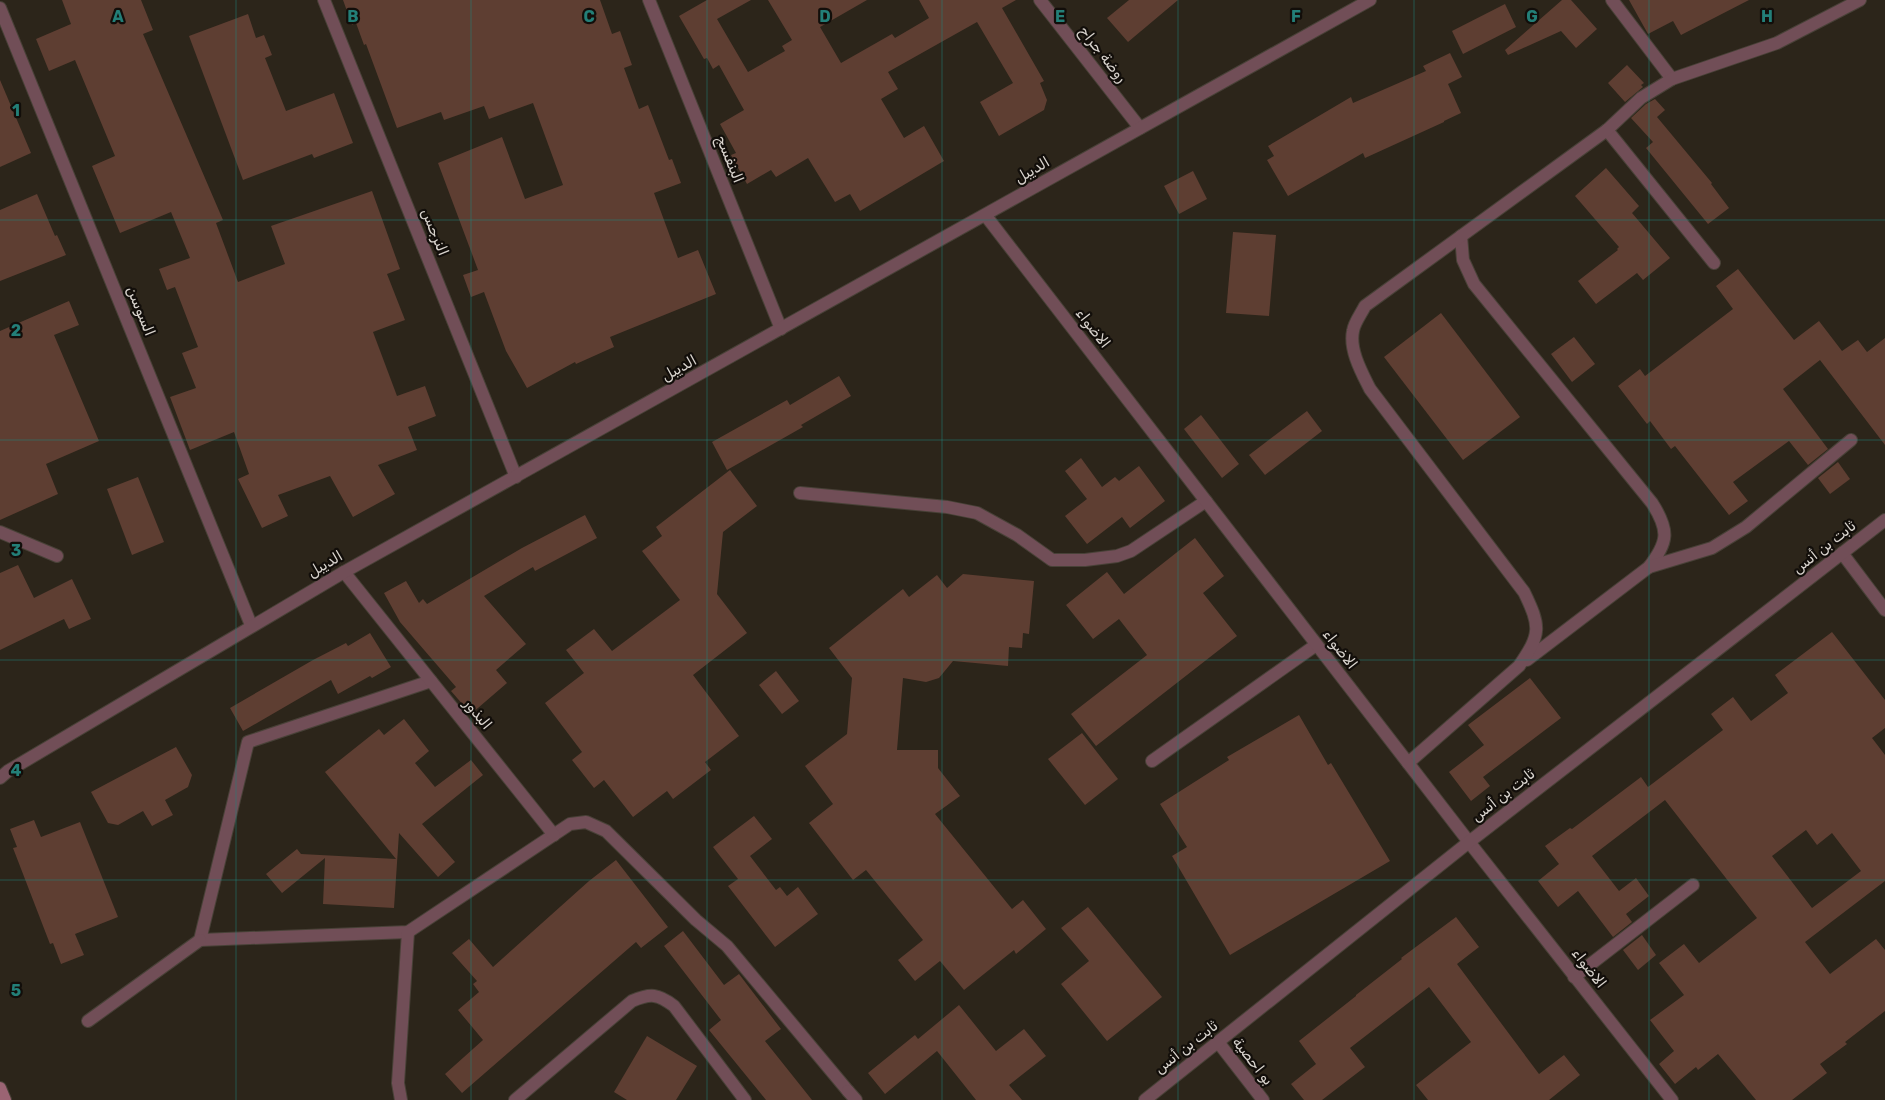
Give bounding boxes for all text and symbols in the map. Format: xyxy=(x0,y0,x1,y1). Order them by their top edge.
text: A xyxy=(112,7,124,26)
text: B xyxy=(347,7,359,26)
text: C xyxy=(583,7,595,26)
text: D xyxy=(819,7,831,26)
text: E xyxy=(1055,7,1065,26)
text: F xyxy=(1291,7,1301,26)
text: G xyxy=(1526,7,1538,26)
text: H xyxy=(1761,7,1773,26)
street label: روضة جراح xyxy=(1074,22,1131,87)
text: 1 xyxy=(12,101,20,120)
street label: البنفسج xyxy=(710,132,748,186)
street label: الديبل xyxy=(1011,153,1053,187)
street label: النرجس xyxy=(417,206,453,258)
street label: السوسن xyxy=(123,283,159,339)
street label: الاضواء xyxy=(1072,304,1114,352)
text: 2 xyxy=(11,321,21,340)
street label: الديبل xyxy=(658,351,700,385)
street label: ثابت بن أنس xyxy=(1789,517,1859,577)
text: 3 xyxy=(11,541,21,560)
street label: الديبل xyxy=(304,547,346,581)
street label: الاضواء xyxy=(1319,625,1361,673)
street label: البذور xyxy=(459,694,496,734)
text: 4 xyxy=(11,761,22,780)
street label: ثابت بن أنس xyxy=(1468,765,1538,825)
street label: الاضواء xyxy=(1568,944,1610,992)
text: 5 xyxy=(11,981,21,1000)
street label: ثابت بن أنس xyxy=(1151,1017,1221,1077)
street label: بو احصية xyxy=(1229,1033,1277,1089)

